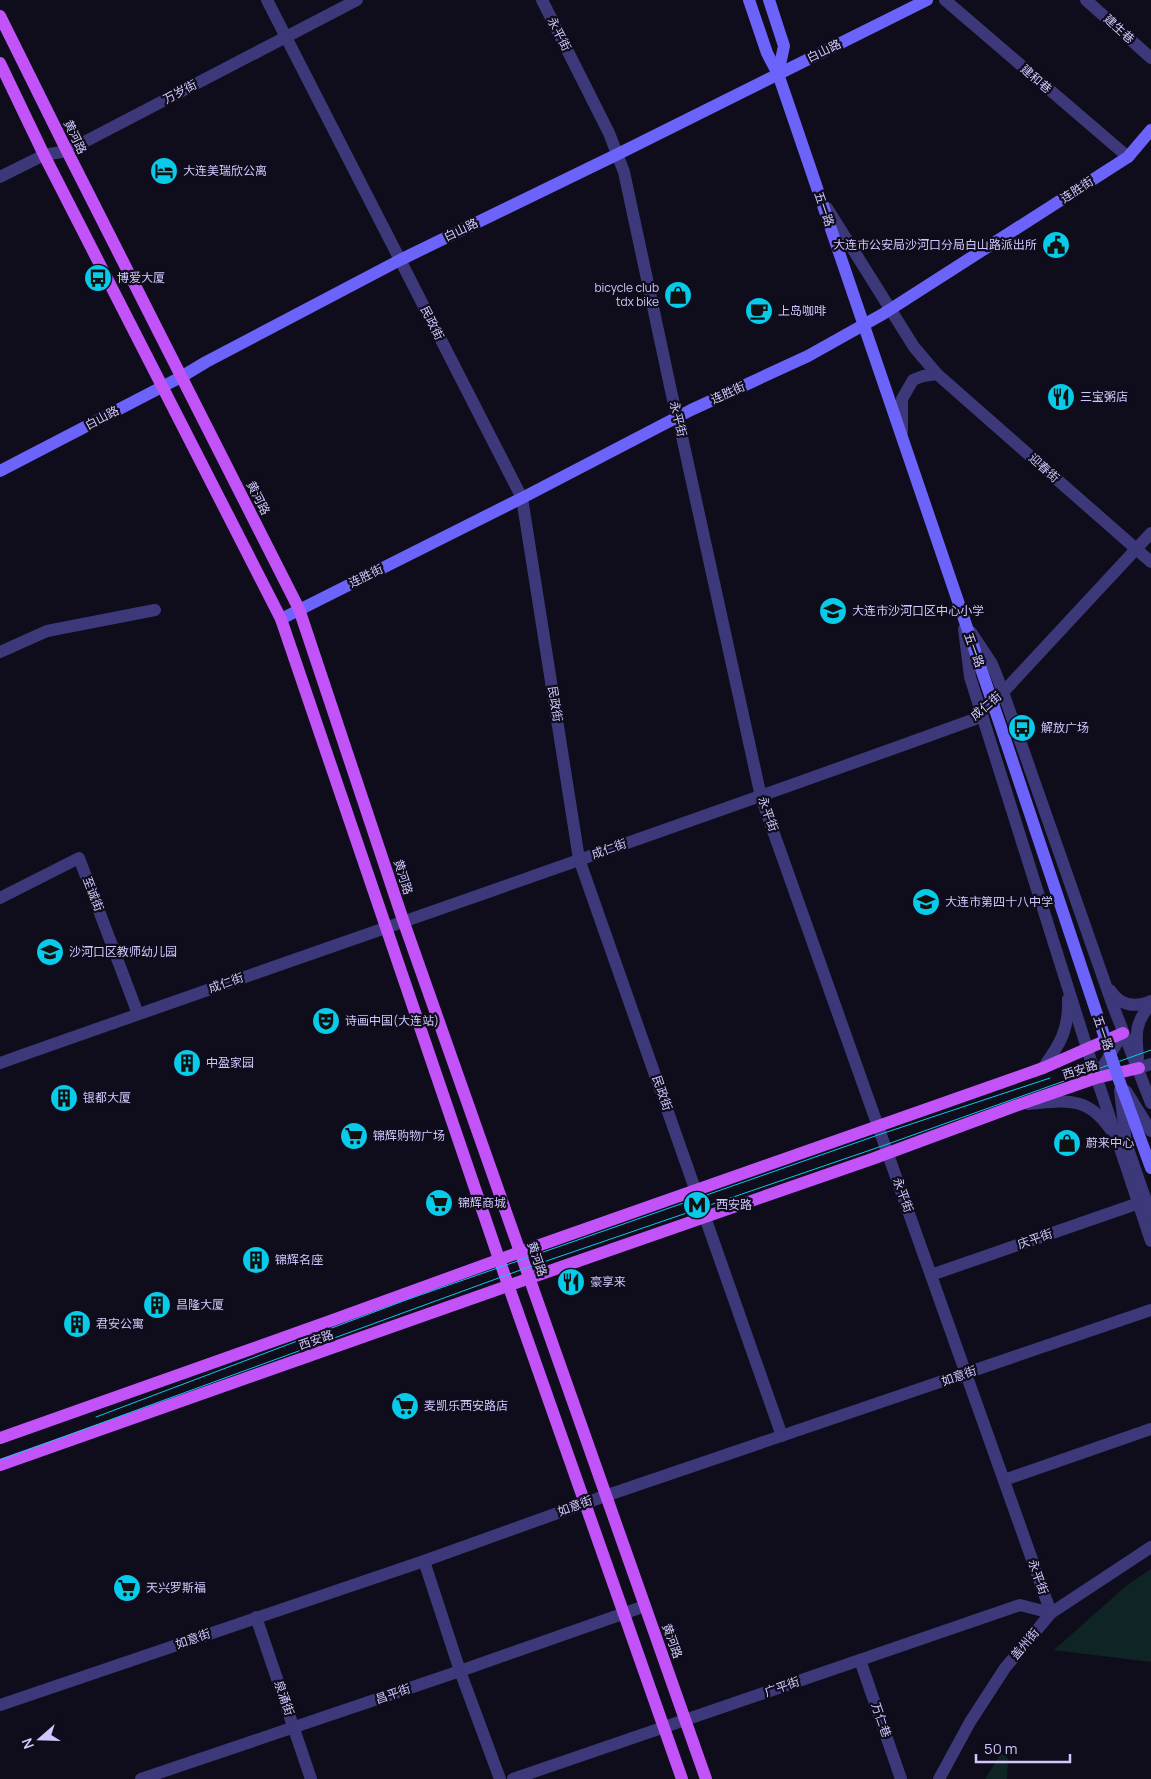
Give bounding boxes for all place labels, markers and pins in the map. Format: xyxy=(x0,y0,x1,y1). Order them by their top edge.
hotel icon: 大连美瑞欣公离 xyxy=(149,156,179,186)
place label: 大连美瑞欣公离 xyxy=(183,162,267,179)
public building icon: 大连市公安局沙河口分局白山路派出所 xyxy=(1041,230,1071,260)
place label: 大连市公安局沙河口分局白山路派出所 xyxy=(833,236,1037,253)
bus stop icon: 博爱大厦 xyxy=(83,263,113,293)
place label: 博爱大厦 xyxy=(117,269,165,286)
place label: bicycle club tdx bike xyxy=(594,279,659,310)
shop icon: bicycle club tdx bike xyxy=(663,280,693,310)
cafe icon: 上岛咖啡 xyxy=(744,296,774,326)
place label: 上岛咖啡 xyxy=(778,302,826,319)
restaurant icon: 三宝粥店 xyxy=(1046,382,1076,412)
place label: 三宝粥店 xyxy=(1080,388,1128,405)
school or university icon: 大连市沙河口区中心小学 xyxy=(818,596,848,626)
place label: 大连市沙河口区中心小学 xyxy=(852,602,984,619)
bus stop icon: 解放广场 xyxy=(1007,713,1037,743)
place label: 解放广场 xyxy=(1041,719,1089,736)
school or university icon: 大连市第四十八中学 xyxy=(911,887,941,917)
place label: 大连市第四十八中学 xyxy=(945,893,1053,910)
school or university icon: 沙河口区教师幼儿园 xyxy=(35,937,65,967)
place label: 沙河口区教师幼儿园 xyxy=(69,943,177,960)
theatre icon: 诗画中国(大连站) xyxy=(311,1006,341,1036)
place label: 诗画中国(大连站) xyxy=(345,1012,439,1029)
building icon: 中盈家园 xyxy=(172,1048,202,1078)
place label: 中盈家园 xyxy=(206,1054,254,1071)
building icon: 银都大厦 xyxy=(49,1083,79,1113)
place label: 银都大厦 xyxy=(83,1089,131,1106)
supermarket icon: 锦辉购物广场 xyxy=(339,1121,369,1151)
place label: 锦辉购物广场 xyxy=(373,1127,445,1144)
shop icon: 蔚来中心 xyxy=(1052,1128,1082,1158)
place label: 蔚来中心 xyxy=(1086,1134,1134,1151)
supermarket icon: 锦辉商城 xyxy=(424,1188,454,1218)
metro station icon: 西安路 xyxy=(682,1190,712,1220)
place label: 锦辉商城 xyxy=(458,1194,506,1211)
place label: 西安路 xyxy=(716,1196,752,1213)
building icon: 锦辉名座 xyxy=(241,1245,271,1275)
place label: 锦辉名座 xyxy=(275,1251,323,1268)
restaurant icon: 豪享来 xyxy=(556,1267,586,1297)
place label: 豪享来 xyxy=(590,1273,626,1290)
building icon: 昌隆大厦 xyxy=(142,1290,172,1320)
place label: 昌隆大厦 xyxy=(176,1296,224,1313)
building icon: 君安公寓 xyxy=(62,1309,92,1339)
place label: 君安公寓 xyxy=(96,1315,144,1332)
supermarket icon: 麦凯乐西安路店 xyxy=(390,1391,420,1421)
place label: 麦凯乐西安路店 xyxy=(424,1397,508,1414)
supermarket icon: 天兴罗斯福 xyxy=(112,1573,142,1603)
place label: 天兴罗斯福 xyxy=(146,1579,206,1596)

